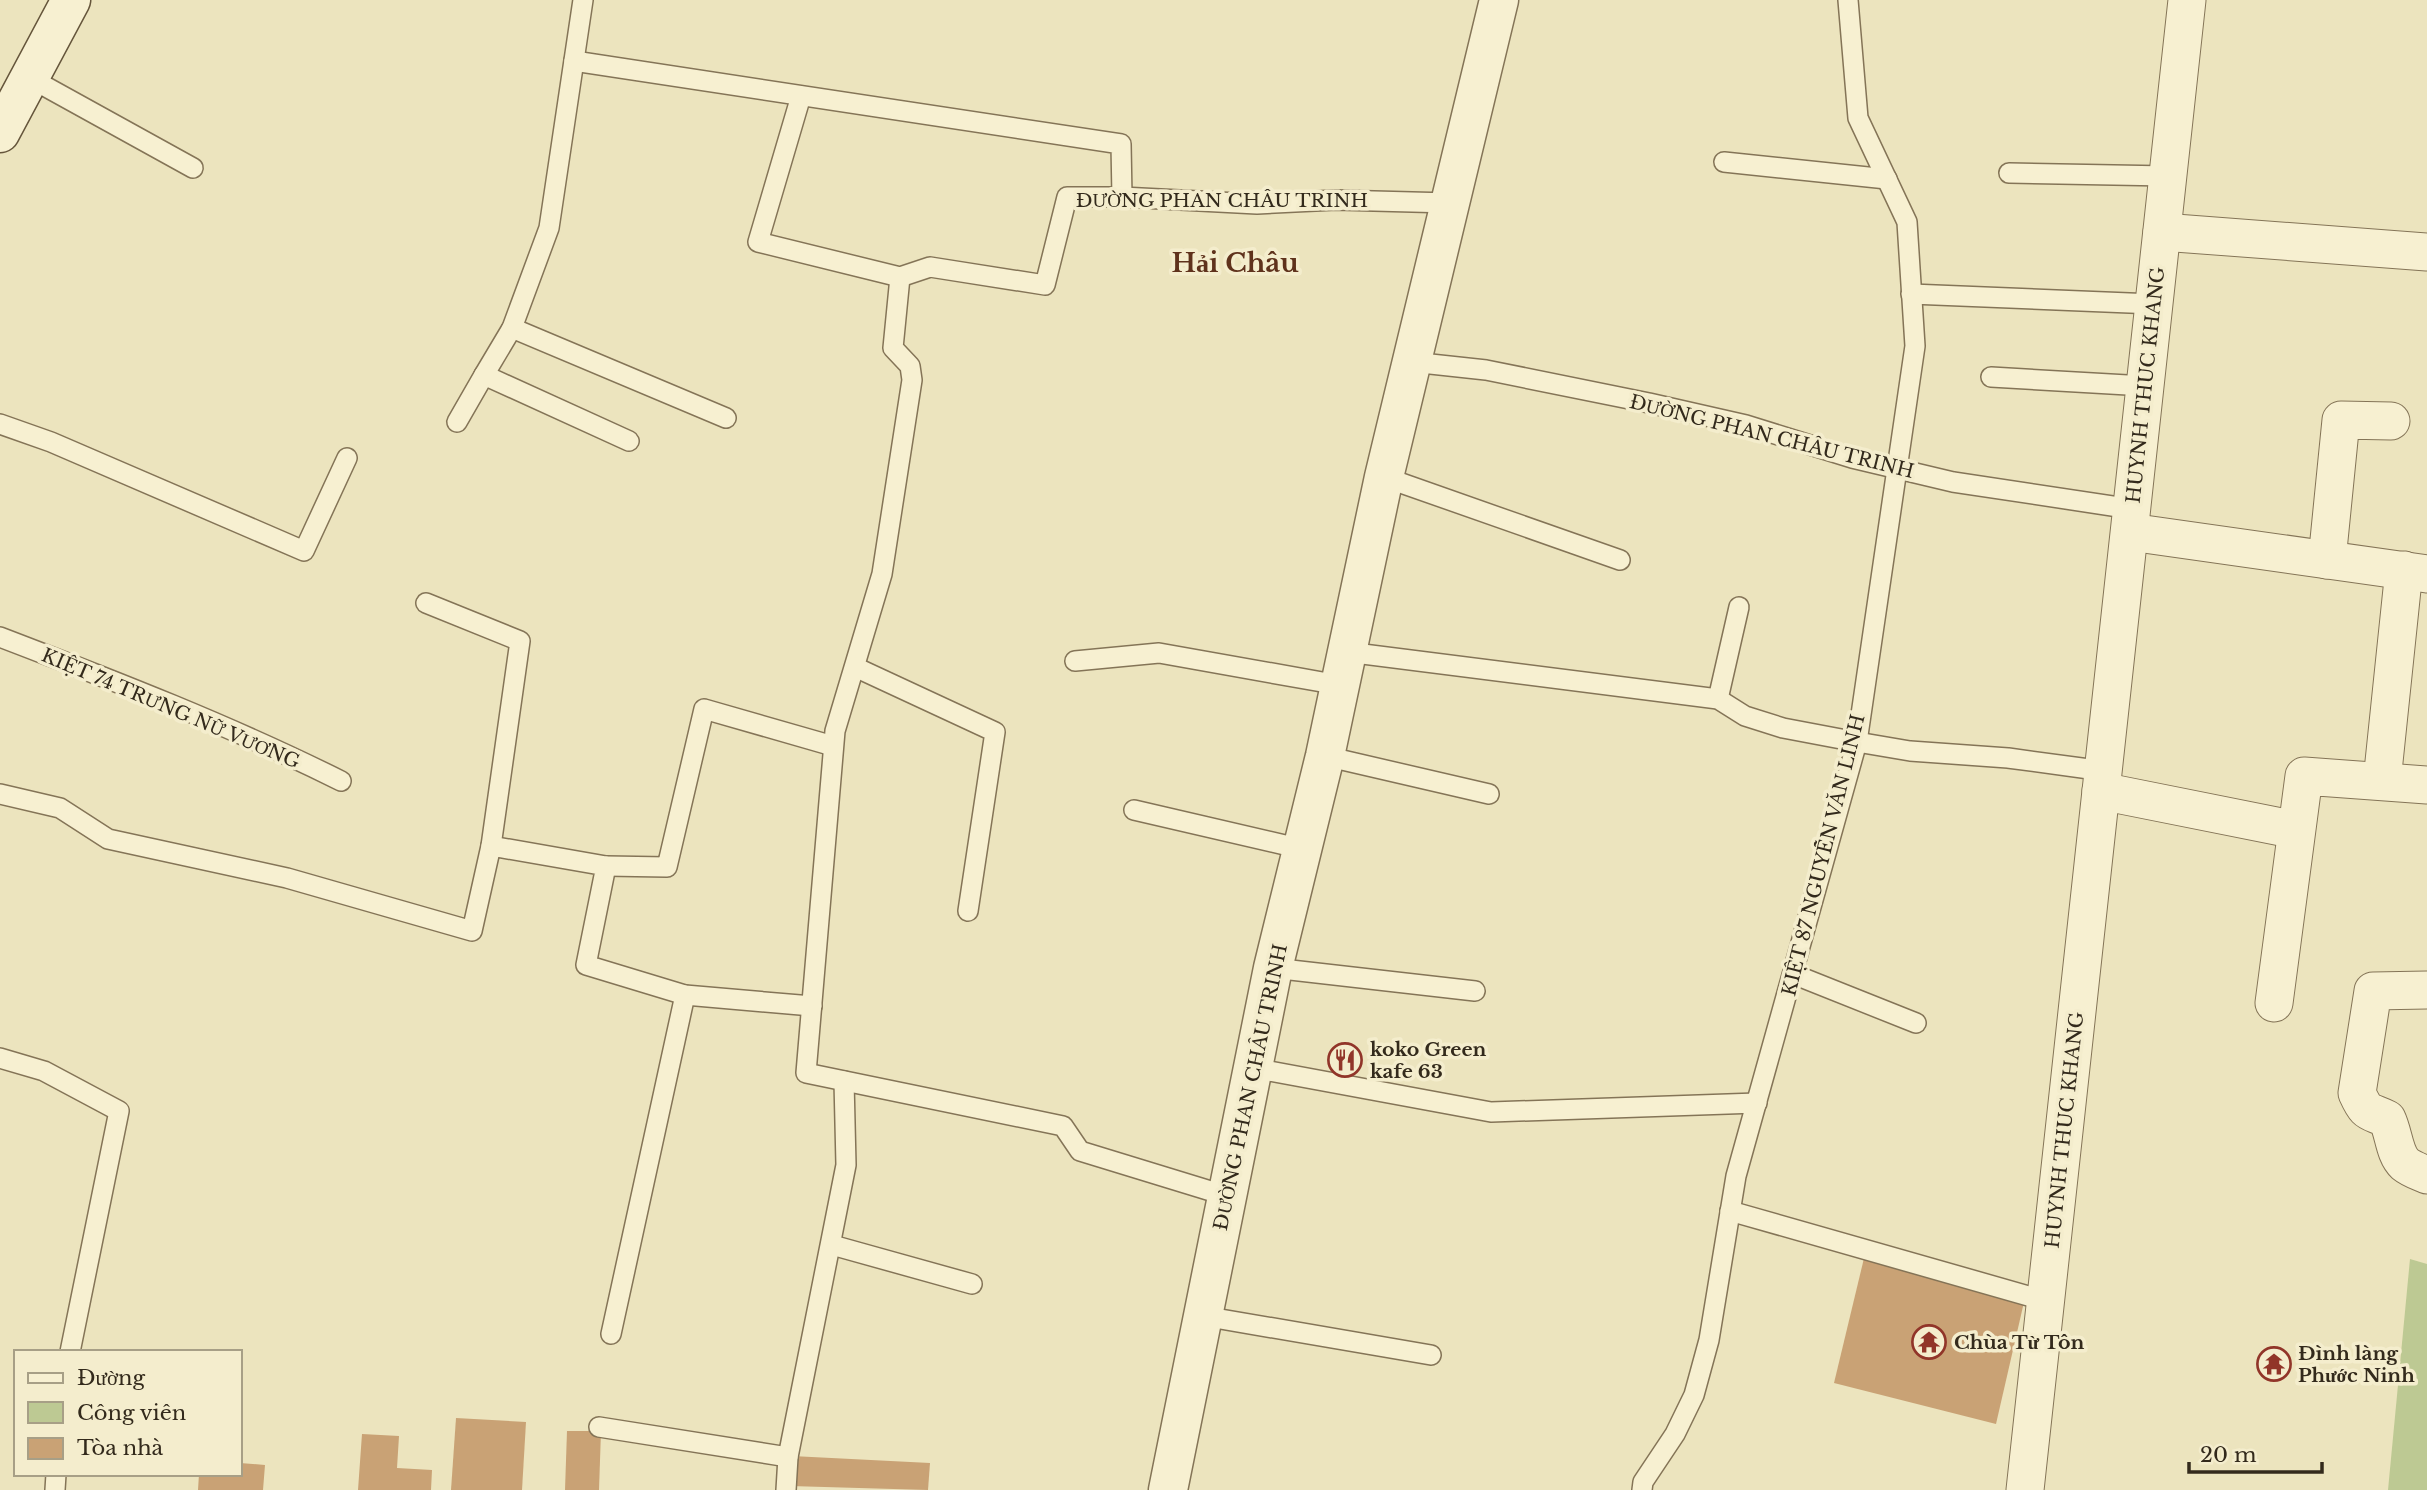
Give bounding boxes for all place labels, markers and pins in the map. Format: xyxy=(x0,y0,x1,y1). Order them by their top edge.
place label: koko Green kafe 63 xyxy=(1370,1038,1487,1083)
restaurant icon: koko Green kafe 63 xyxy=(1326,1041,1364,1079)
temple icon: Chùa Từ Tôn xyxy=(1910,1323,1948,1361)
place label: Chùa Từ Tôn xyxy=(1954,1331,2084,1354)
place label: Đình làng Phước Ninh xyxy=(2298,1342,2415,1387)
temple icon: Đình làng Phước Ninh xyxy=(2255,1345,2293,1383)

